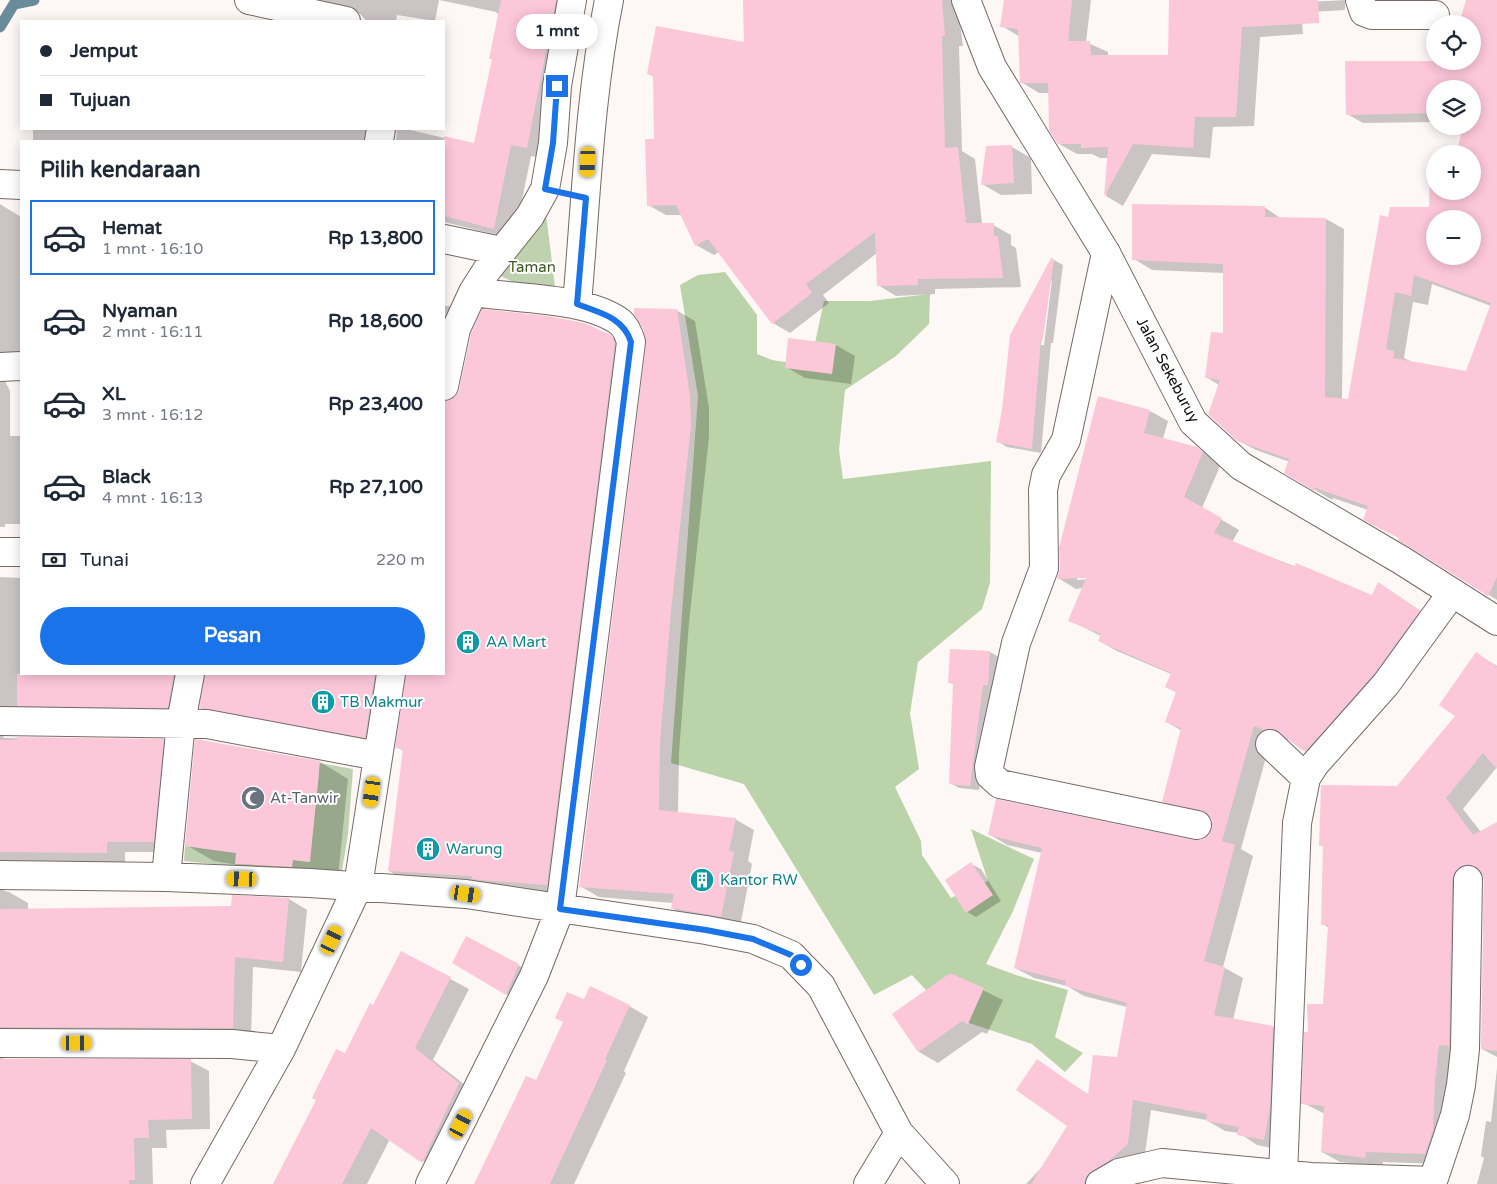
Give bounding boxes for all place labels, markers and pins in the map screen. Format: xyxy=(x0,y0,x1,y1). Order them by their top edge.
building icon: AA Mart xyxy=(455,629,481,655)
place label: AA Mart xyxy=(486,633,547,651)
building icon: TB Makmur xyxy=(310,689,336,715)
place label: TB Makmur xyxy=(340,693,423,711)
mosque icon: At-Tanwir xyxy=(240,785,266,811)
place label: At-Tanwir xyxy=(270,789,339,807)
building icon: Warung xyxy=(415,836,441,862)
place label: Warung xyxy=(446,840,502,858)
building icon: Kantor RW xyxy=(689,867,715,893)
place label: Kantor RW xyxy=(720,871,798,889)

